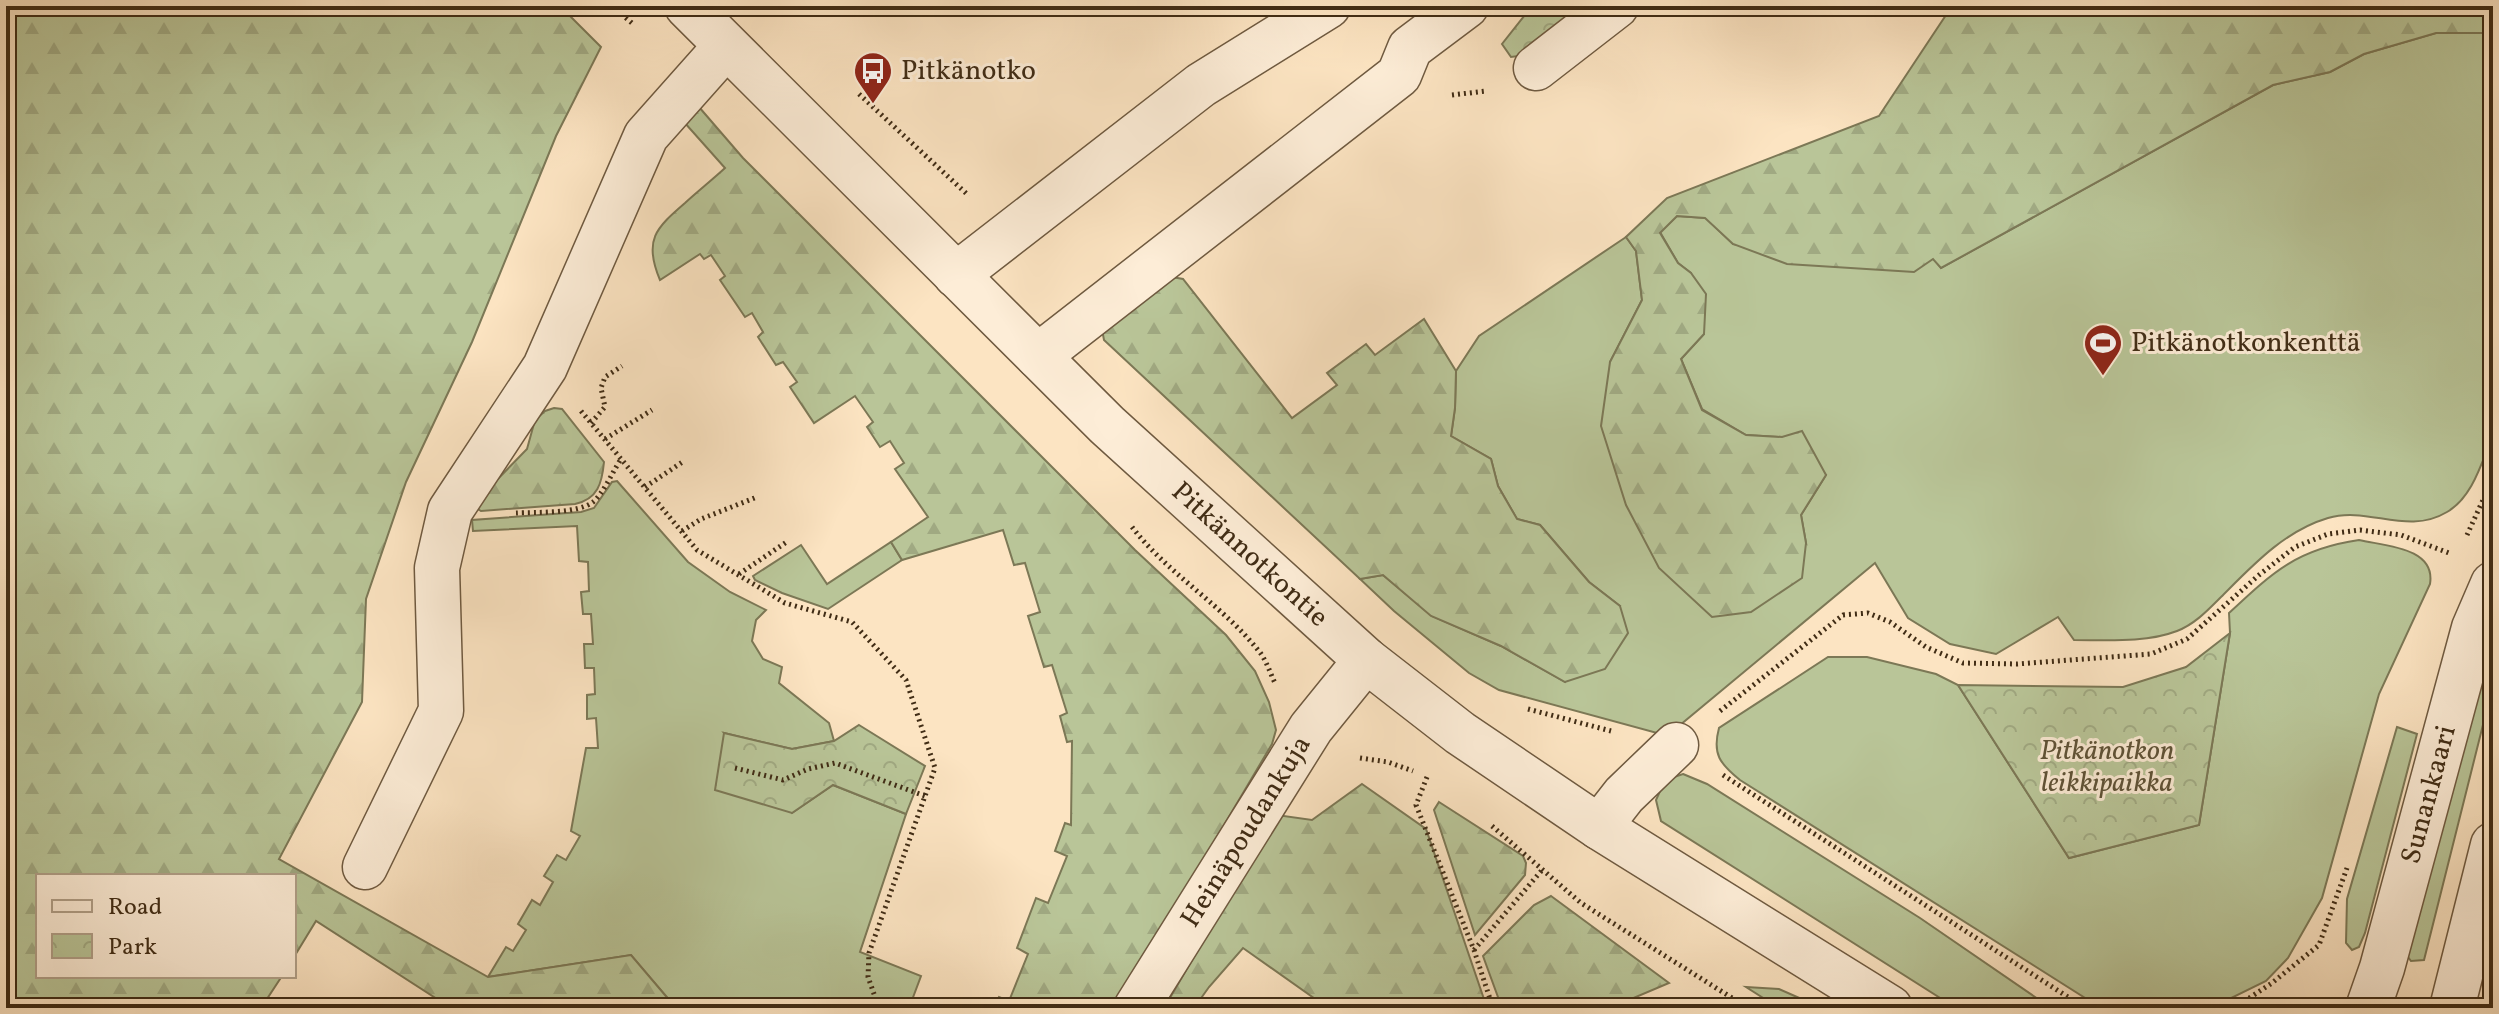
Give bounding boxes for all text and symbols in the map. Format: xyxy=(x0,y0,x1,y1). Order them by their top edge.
bus stop icon: Pitkänotko xyxy=(852,50,894,105)
place label: Pitkänotko xyxy=(901,52,1036,91)
sports icon: Pitkänotkonkenttä xyxy=(2082,322,2124,377)
place label: Pitkänotkonkenttä xyxy=(2131,324,2361,363)
street label: Pitkännotkontie xyxy=(1163,473,1337,636)
street label: Sunankaari xyxy=(2392,721,2466,868)
street label: Heinäpoudankuja xyxy=(1171,728,1321,935)
park label: Pitkänotkon leikkipaikka xyxy=(2040,732,2174,803)
legend xyxy=(36,874,296,978)
text: Road xyxy=(108,891,162,925)
text: Park xyxy=(108,931,157,965)

